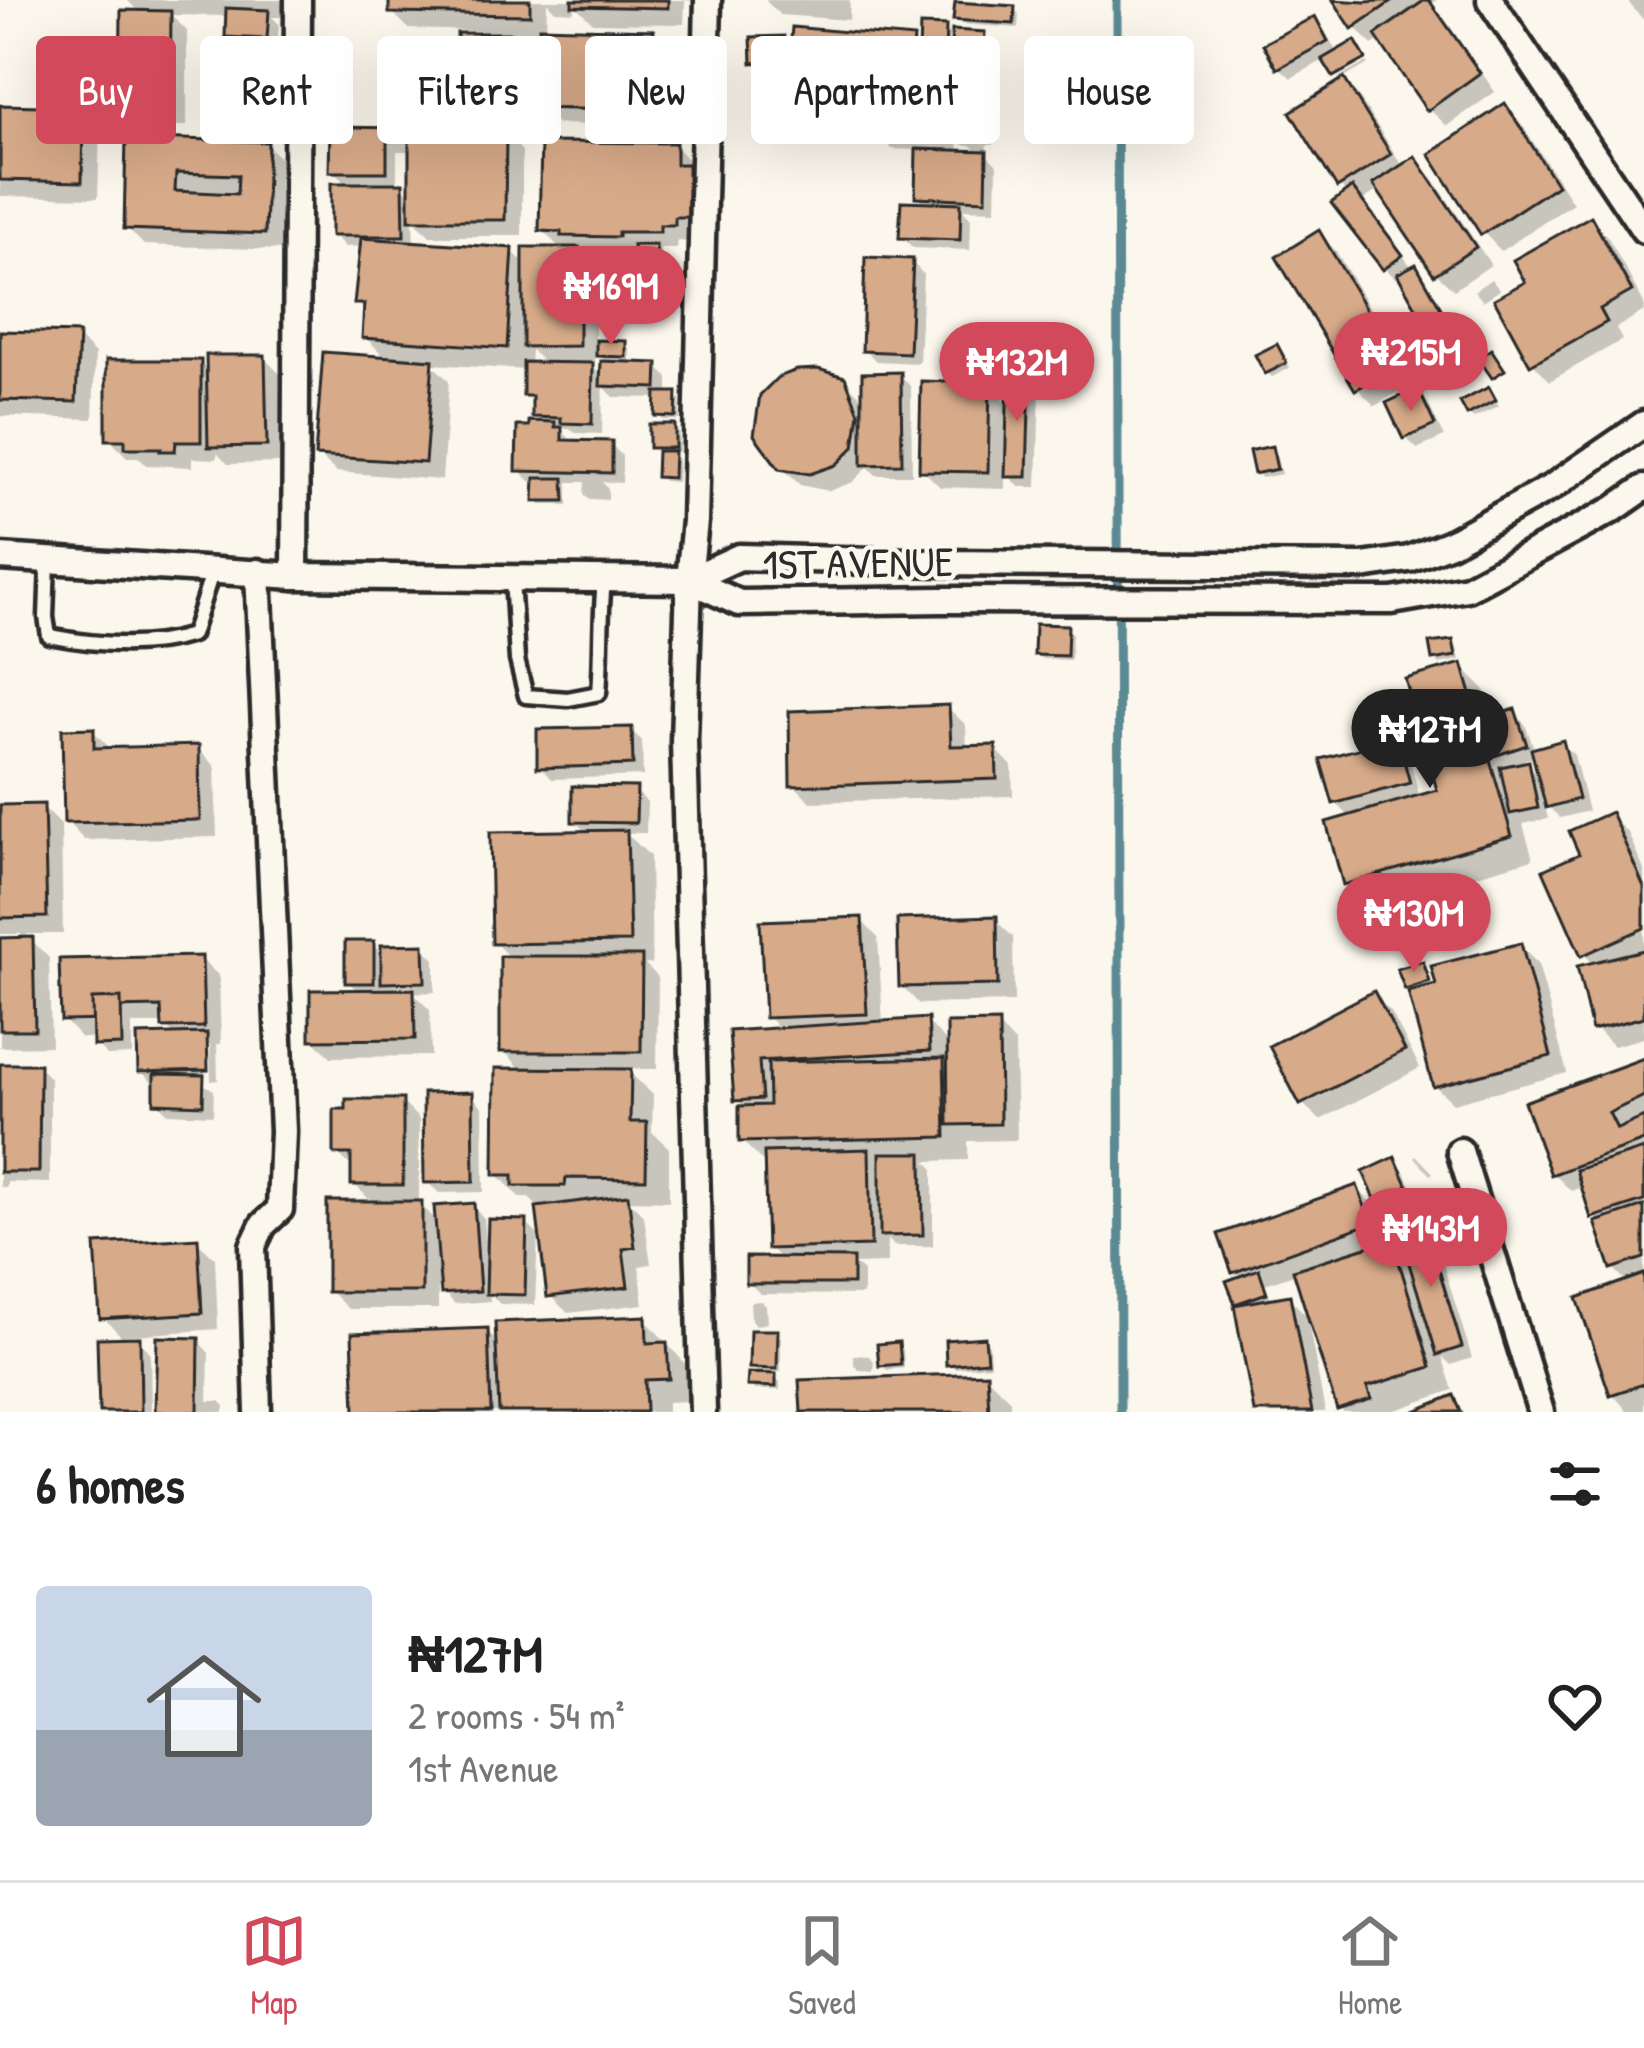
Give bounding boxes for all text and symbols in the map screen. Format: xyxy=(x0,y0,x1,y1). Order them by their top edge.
chip: Buy xyxy=(36,36,176,144)
chip: Rent xyxy=(200,36,353,144)
chip: Filters xyxy=(377,36,561,144)
chip: New xyxy=(585,36,727,144)
chip: Apartment xyxy=(751,36,1000,144)
chip: House xyxy=(1024,36,1194,144)
pin: ₦169M xyxy=(527,246,695,348)
text: ₦169M xyxy=(563,258,659,311)
pin: ₦215M xyxy=(1327,312,1495,414)
pin: ₦132M xyxy=(933,322,1101,424)
text: ₦215M xyxy=(1361,324,1461,377)
text: ₦132M xyxy=(966,334,1068,387)
street label: 1ST AVENUE xyxy=(762,532,954,592)
pin: ₦127M xyxy=(1346,689,1514,791)
text: ₦127M xyxy=(1378,701,1482,754)
pin: ₦130M xyxy=(1330,873,1498,975)
text: ₦130M xyxy=(1364,885,1464,938)
pin: ₦143M xyxy=(1347,1188,1515,1290)
text: ₦143M xyxy=(1382,1200,1480,1253)
text: 6 homes xyxy=(36,1450,185,1519)
icon: filters xyxy=(1542,1451,1608,1517)
text: ₦127M xyxy=(408,1619,543,1688)
icon: home xyxy=(132,1634,276,1778)
icon: heart xyxy=(1542,1673,1608,1739)
text: 2 rooms · 54 m² xyxy=(408,1688,625,1741)
text: 1st Avenue xyxy=(408,1741,558,1794)
tab: Map xyxy=(241,1908,307,2024)
tab: Saved xyxy=(788,1908,856,2024)
tab: Home xyxy=(1337,1908,1403,2024)

